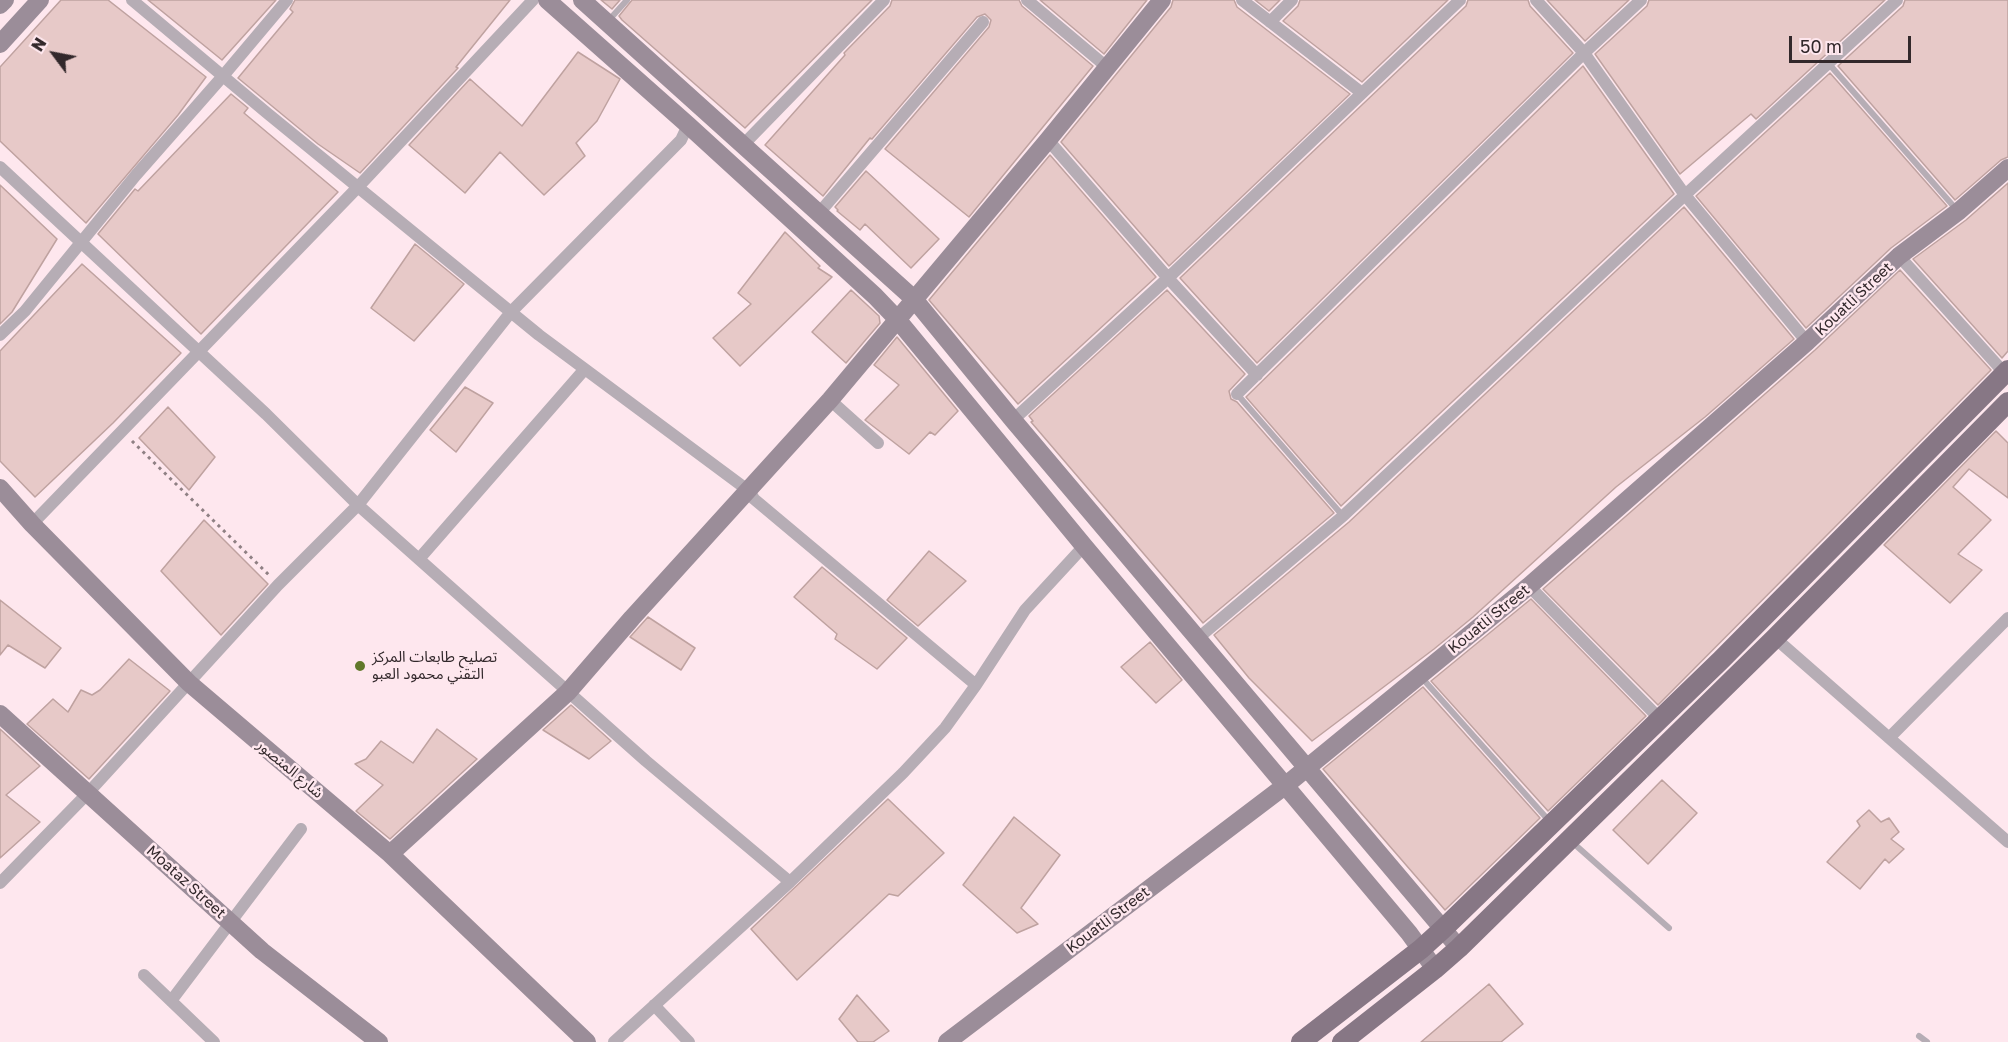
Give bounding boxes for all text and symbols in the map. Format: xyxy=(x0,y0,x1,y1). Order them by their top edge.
north arrow xyxy=(24,24,84,84)
scale bar xyxy=(1792,24,1914,62)
text: N xyxy=(27,34,50,55)
text: 50 m xyxy=(1800,35,1842,57)
street label: Kouatli Street xyxy=(1812,259,1896,339)
street label: Kouatli Street xyxy=(1445,581,1533,657)
place label: تصليح طابعات المركز التقني محمود العبو xyxy=(372,648,497,683)
marker: تصليح طابعات المركز التقني محمود العبو xyxy=(353,659,367,673)
street label: شارع المنصور xyxy=(253,736,327,802)
street label: Moataz Street xyxy=(143,842,229,922)
street label: Kouatli Street xyxy=(1063,883,1153,957)

